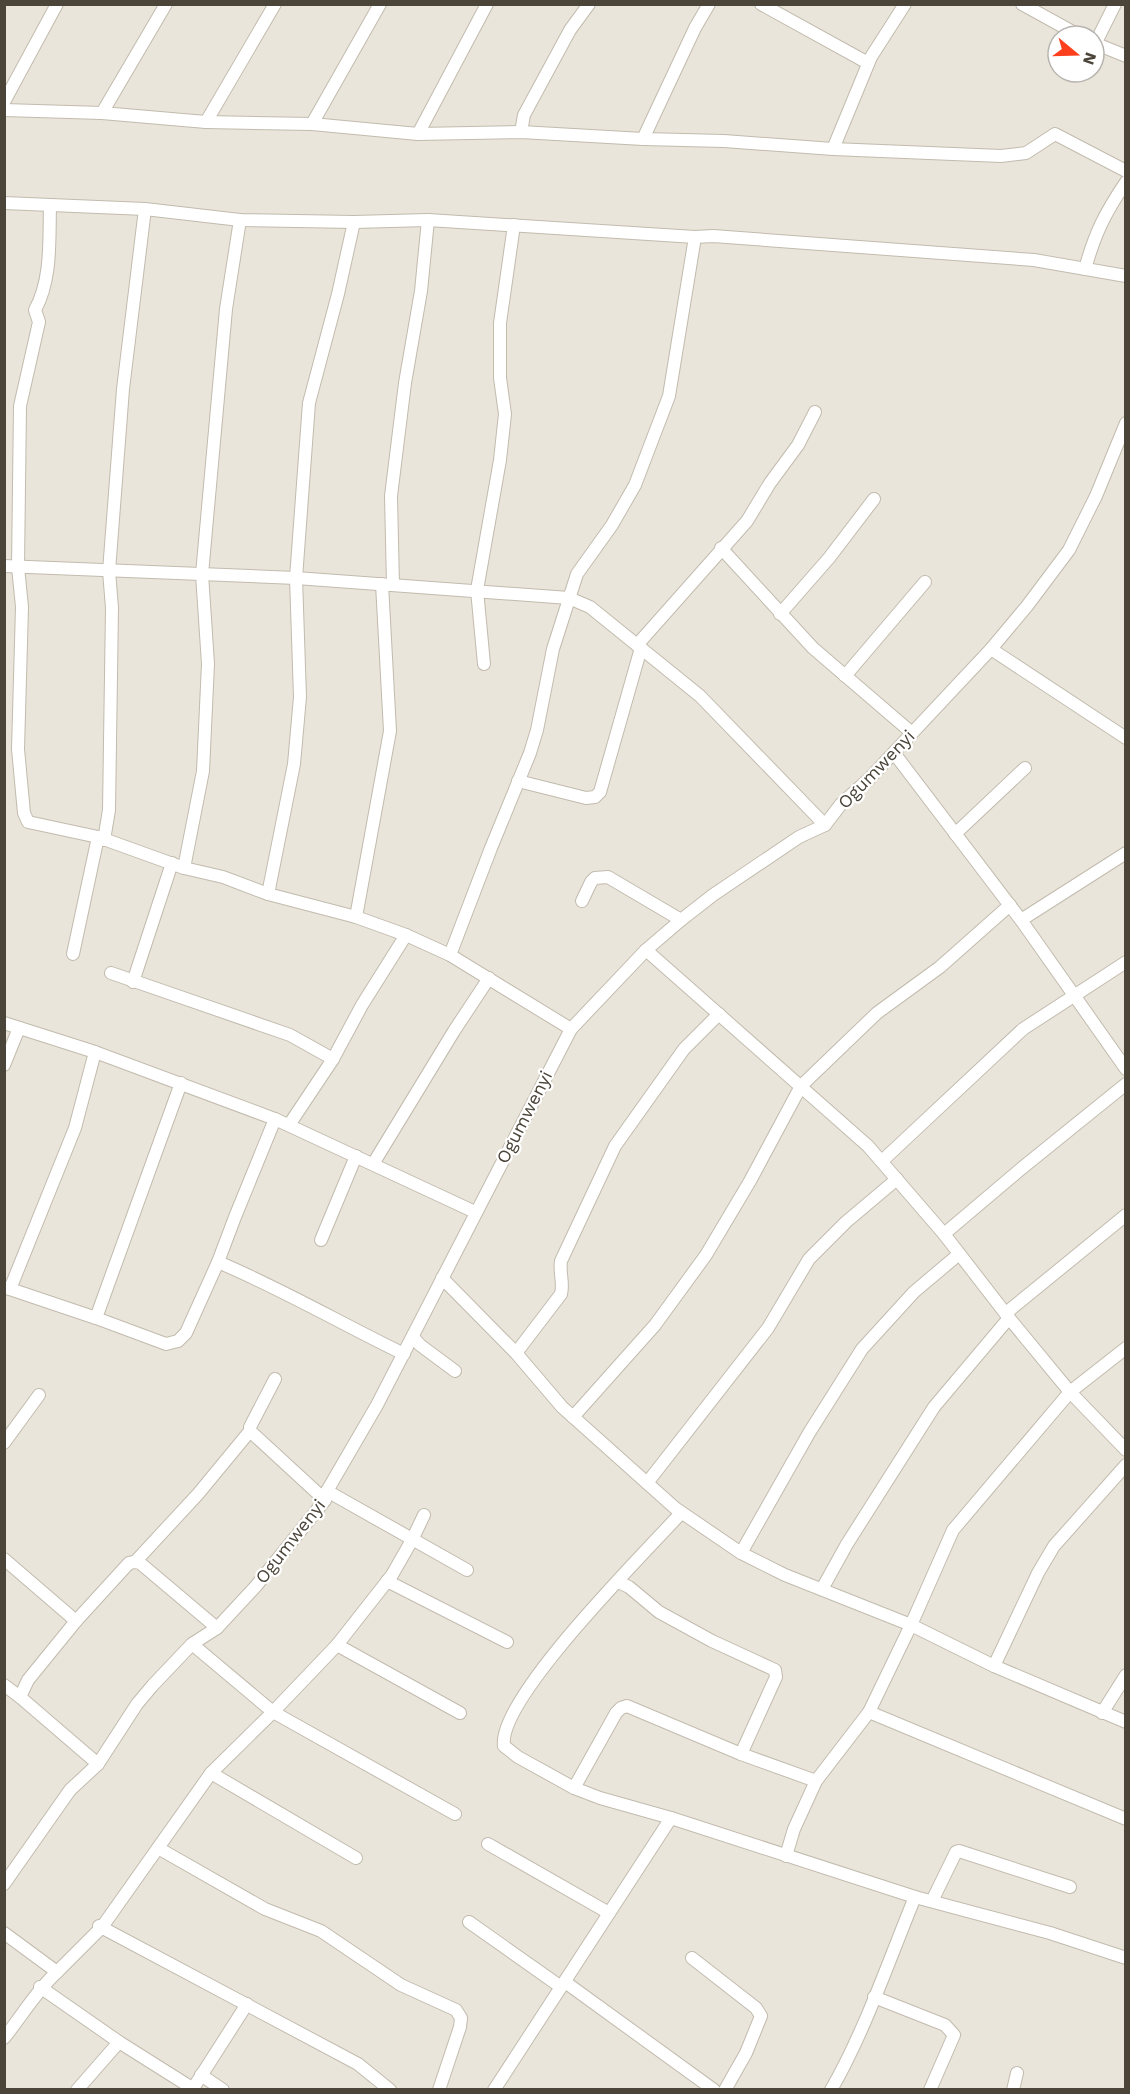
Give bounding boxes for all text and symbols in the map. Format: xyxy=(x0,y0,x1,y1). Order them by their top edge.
north arrow xyxy=(1046,24,1106,84)
text: N xyxy=(1079,50,1101,67)
street label: Ogumwenyi xyxy=(833,725,919,813)
street label: Ogumwenyi xyxy=(492,1067,556,1167)
street label: Ogumwenyi xyxy=(251,1495,329,1587)

